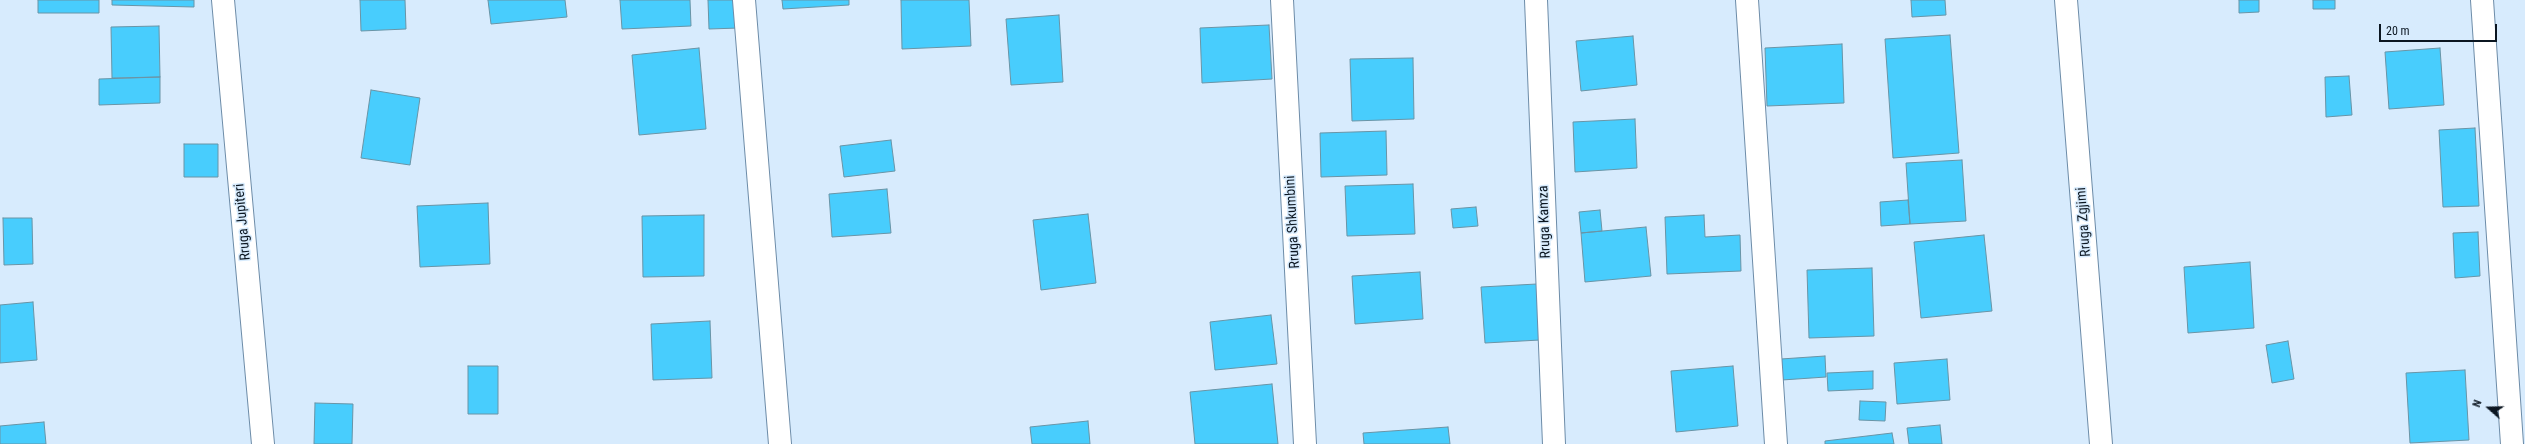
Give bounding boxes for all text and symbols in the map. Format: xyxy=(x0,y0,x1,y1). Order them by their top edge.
scale bar xyxy=(2381,16,2499,42)
text: 20 m xyxy=(2386,24,2410,38)
street label: Rruga Shkumbini xyxy=(1282,175,1304,269)
street label: Rruga Jupiteri xyxy=(231,183,255,261)
street label: Rruga Kamza xyxy=(1535,185,1555,259)
street label: Rruga Zgjimi xyxy=(2073,187,2095,257)
north arrow xyxy=(2469,388,2509,428)
text: N xyxy=(2470,398,2485,409)

